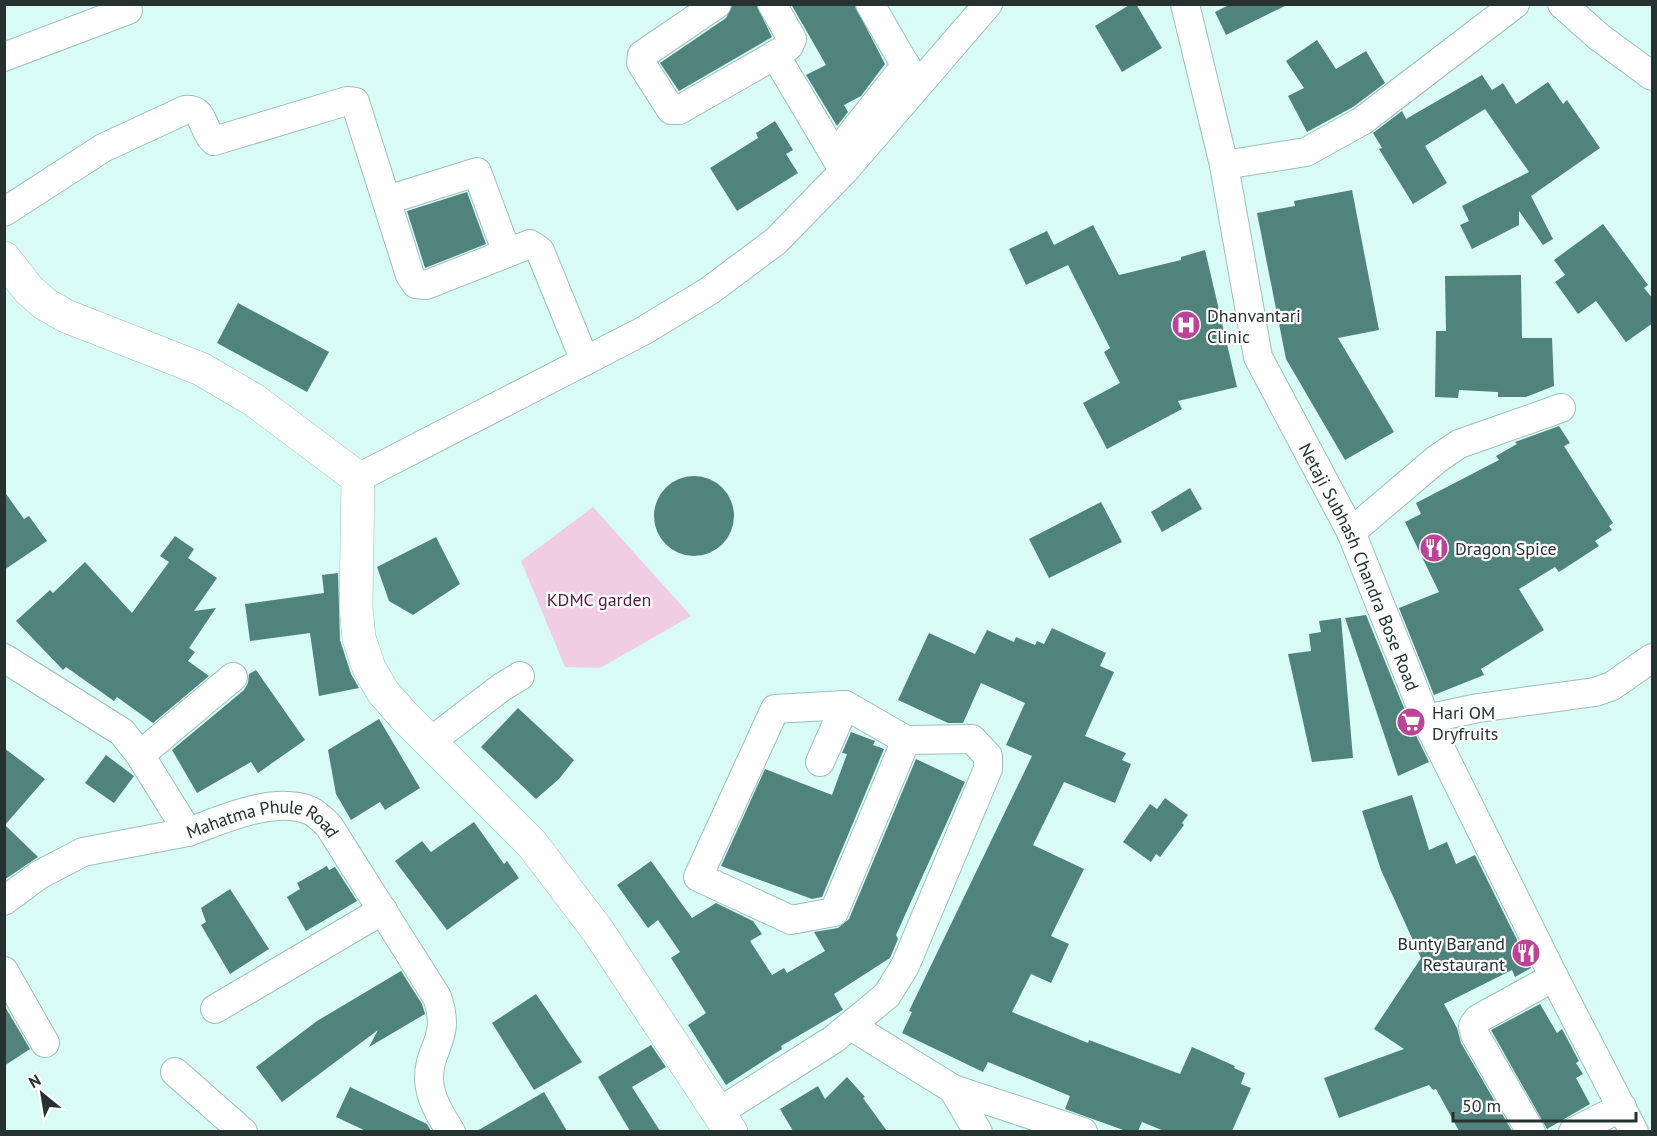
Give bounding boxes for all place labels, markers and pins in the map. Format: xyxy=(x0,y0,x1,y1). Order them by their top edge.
place label: Dhanvantari Clinic xyxy=(1207,304,1301,348)
hospital icon: Dhanvantari Clinic xyxy=(1170,309,1202,341)
restaurant icon: Dragon Spice xyxy=(1418,532,1450,564)
place label: Dragon Spice xyxy=(1455,537,1557,560)
place label: Hari OM Dryfruits xyxy=(1432,701,1498,745)
supermarket icon: Hari OM Dryfruits xyxy=(1395,706,1427,738)
place label: Bunty Bar and Restaurant xyxy=(1397,932,1505,976)
restaurant icon: Bunty Bar and Restaurant xyxy=(1510,937,1542,969)

